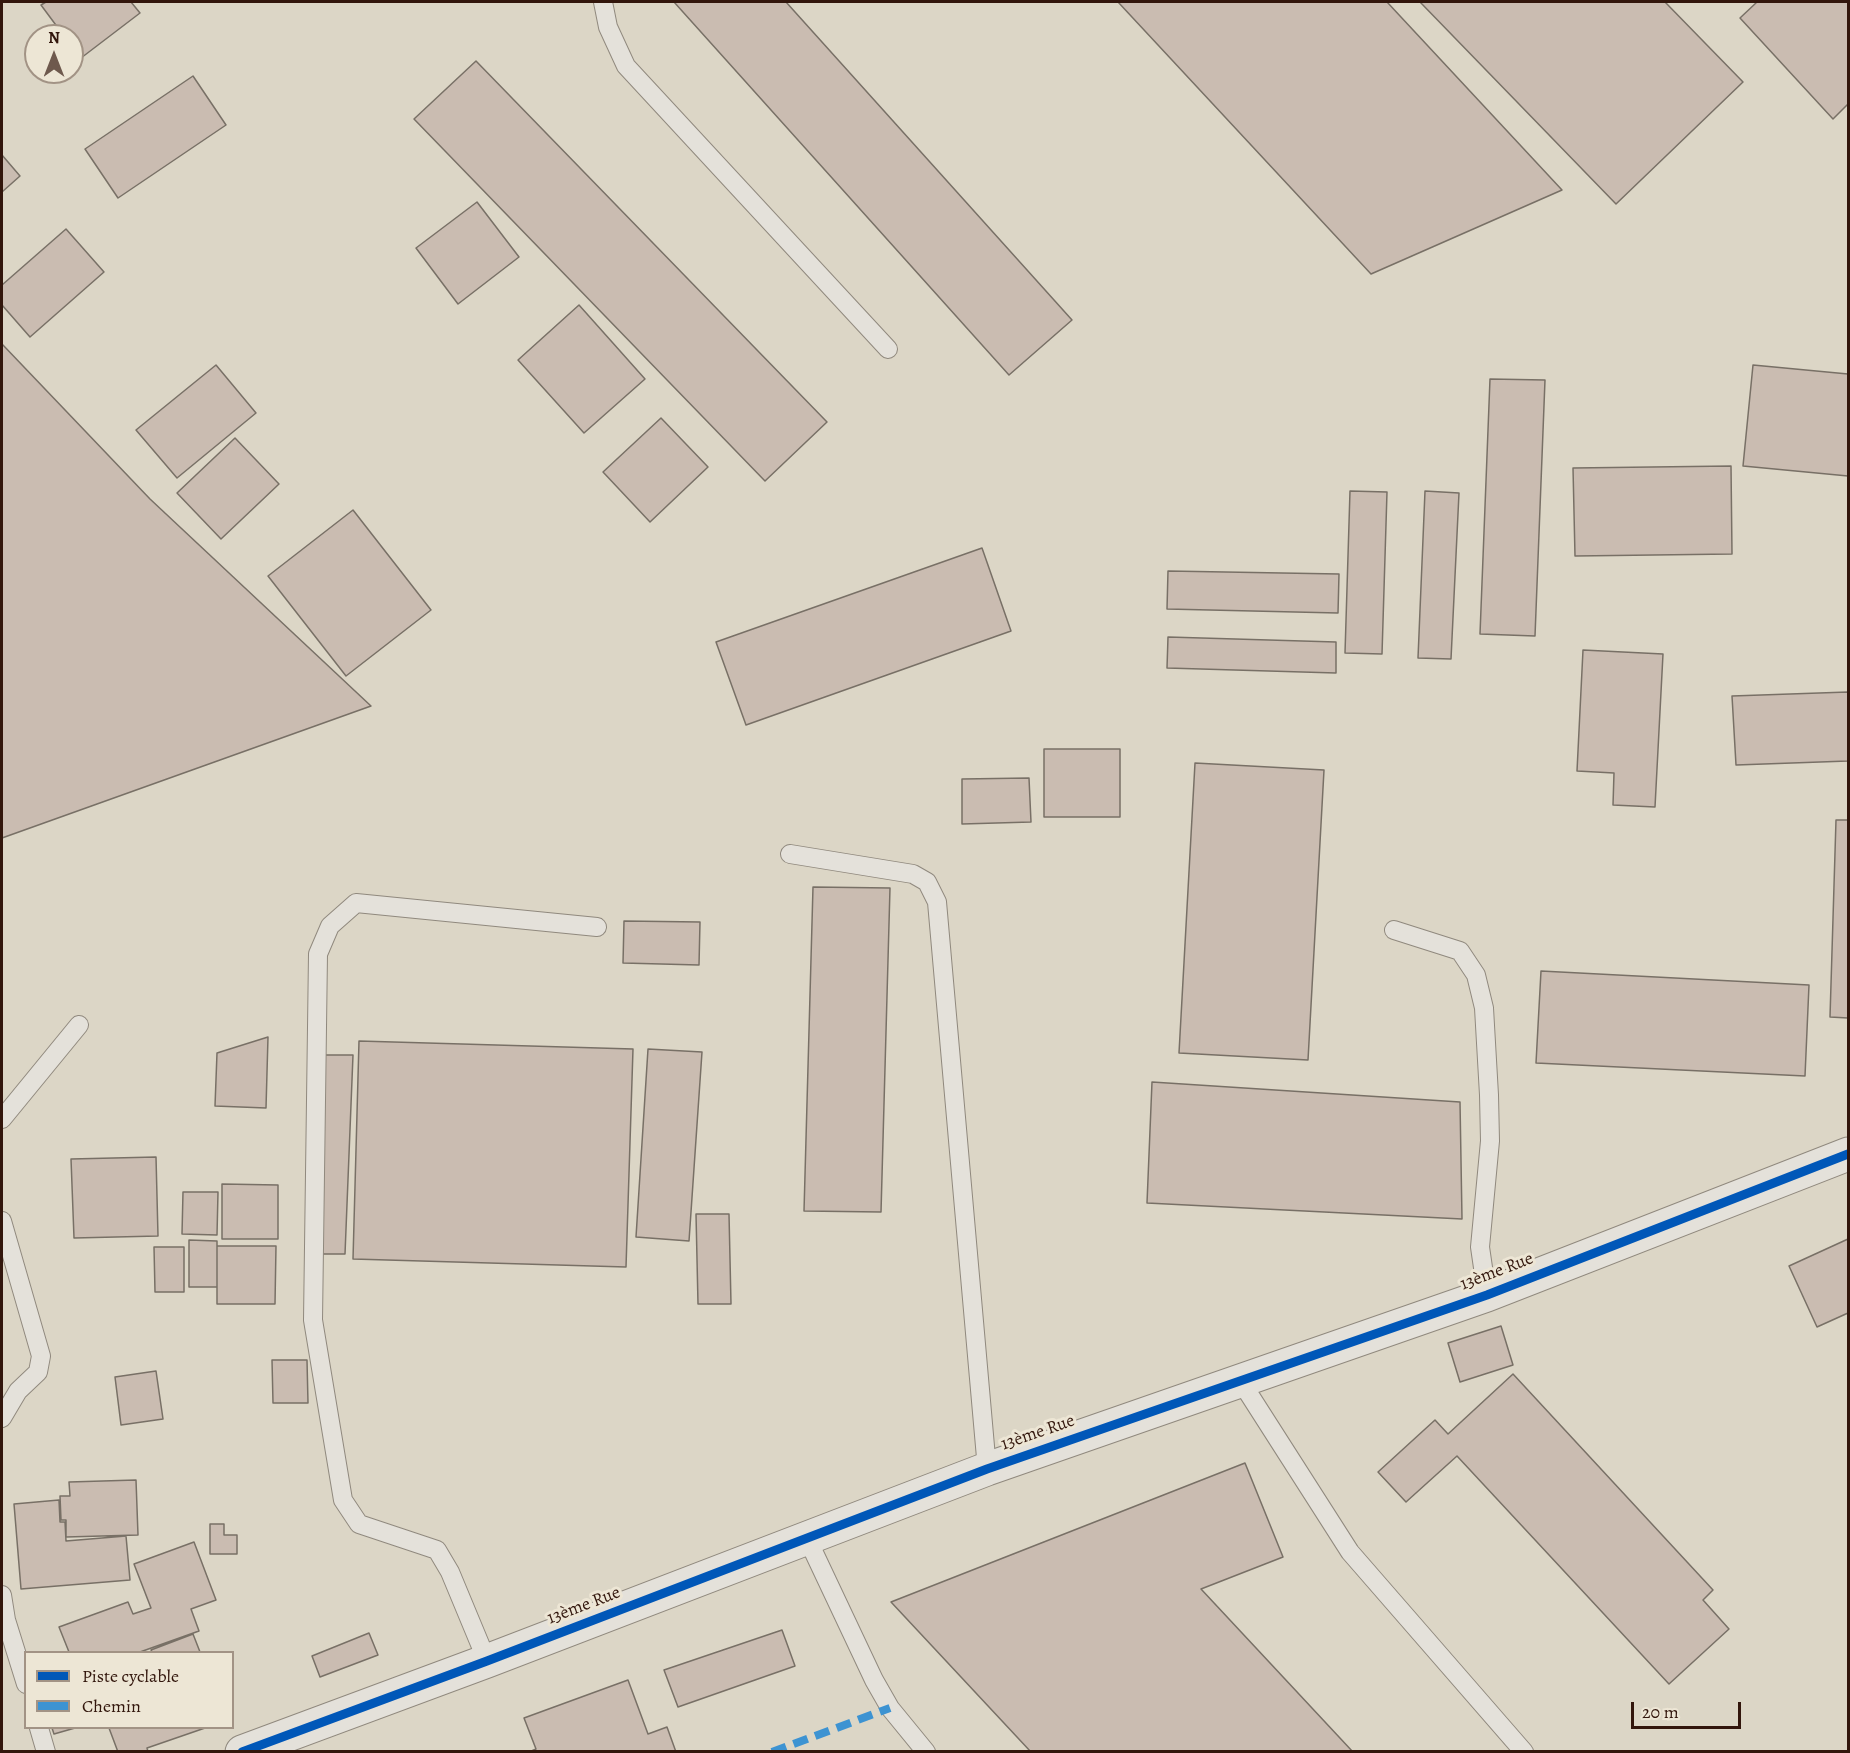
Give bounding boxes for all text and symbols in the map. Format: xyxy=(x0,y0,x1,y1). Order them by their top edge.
north arrow xyxy=(24,24,84,84)
text: N xyxy=(48,27,60,49)
street label: 13ème Rue xyxy=(1457,1248,1537,1296)
street label: 13ème Rue xyxy=(998,1410,1078,1456)
street label: 13ème Rue xyxy=(544,1582,624,1630)
legend xyxy=(24,1651,234,1729)
text: Piste cyclable xyxy=(82,1664,179,1688)
scale bar xyxy=(1634,1690,1744,1728)
text: Chemin xyxy=(82,1694,141,1718)
text: 20 m xyxy=(1642,1700,1679,1724)

